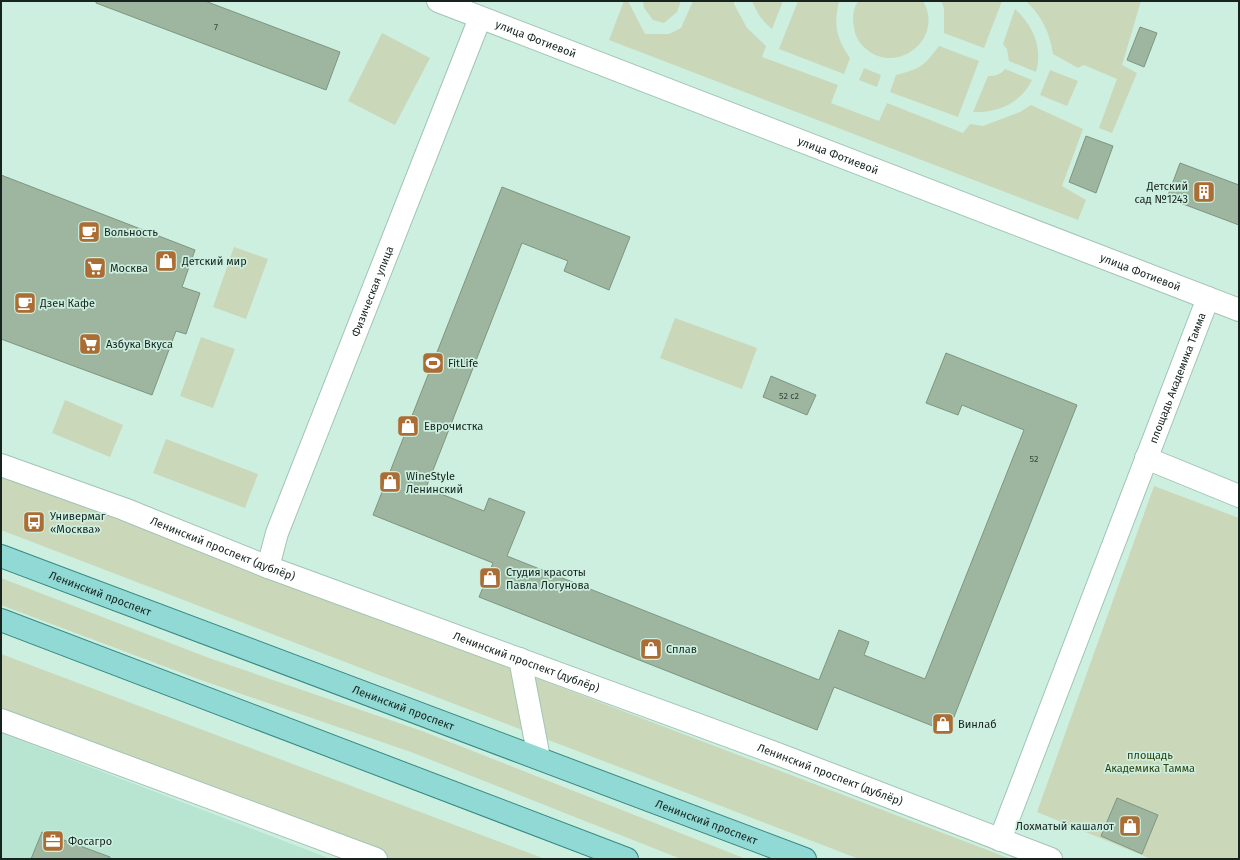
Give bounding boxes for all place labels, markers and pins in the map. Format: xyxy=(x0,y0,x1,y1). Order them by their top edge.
building icon: Детский сад №1243 xyxy=(1191,179,1217,205)
place label: Детский сад №1243 xyxy=(1134,180,1188,206)
cafe icon: Вольность xyxy=(76,219,102,245)
place label: Вольность xyxy=(104,226,158,239)
shop icon: Детский мир xyxy=(153,248,179,274)
supermarket icon: Москва xyxy=(82,255,108,281)
place label: Детский мир xyxy=(181,255,247,268)
place label: Москва xyxy=(110,262,148,275)
cafe icon: Дзен Кафе xyxy=(12,290,38,316)
place label: Дзен Кафе xyxy=(39,297,95,310)
supermarket icon: Азбука Вкуса xyxy=(77,331,103,357)
place label: Азбука Вкуса xyxy=(106,338,173,351)
sports icon: FitLife xyxy=(420,350,446,376)
place label: FitLife xyxy=(448,357,478,370)
shop icon: Еврочистка xyxy=(395,413,421,439)
place label: Еврочистка xyxy=(424,420,483,433)
shop icon: WineStyle Ленинский xyxy=(377,469,403,495)
place label: WineStyle Ленинский xyxy=(406,470,463,496)
bus stop icon: Универмаг «Москва» xyxy=(21,509,47,535)
place label: Универмаг «Москва» xyxy=(50,510,106,536)
shop icon: Студия красоты Павла Логунова xyxy=(477,565,503,591)
place label: Студия красоты Павла Логунова xyxy=(506,566,590,592)
shop icon: Сплав xyxy=(638,636,664,662)
place label: Сплав xyxy=(666,643,697,656)
shop icon: Винлаб xyxy=(930,711,956,737)
place label: Винлаб xyxy=(958,718,997,731)
shop icon: Лохматый кашалот xyxy=(1117,813,1143,839)
place label: Лохматый кашалот xyxy=(1016,820,1114,833)
office icon: Фосагро xyxy=(40,828,66,854)
place label: Фосагро xyxy=(68,835,112,848)

